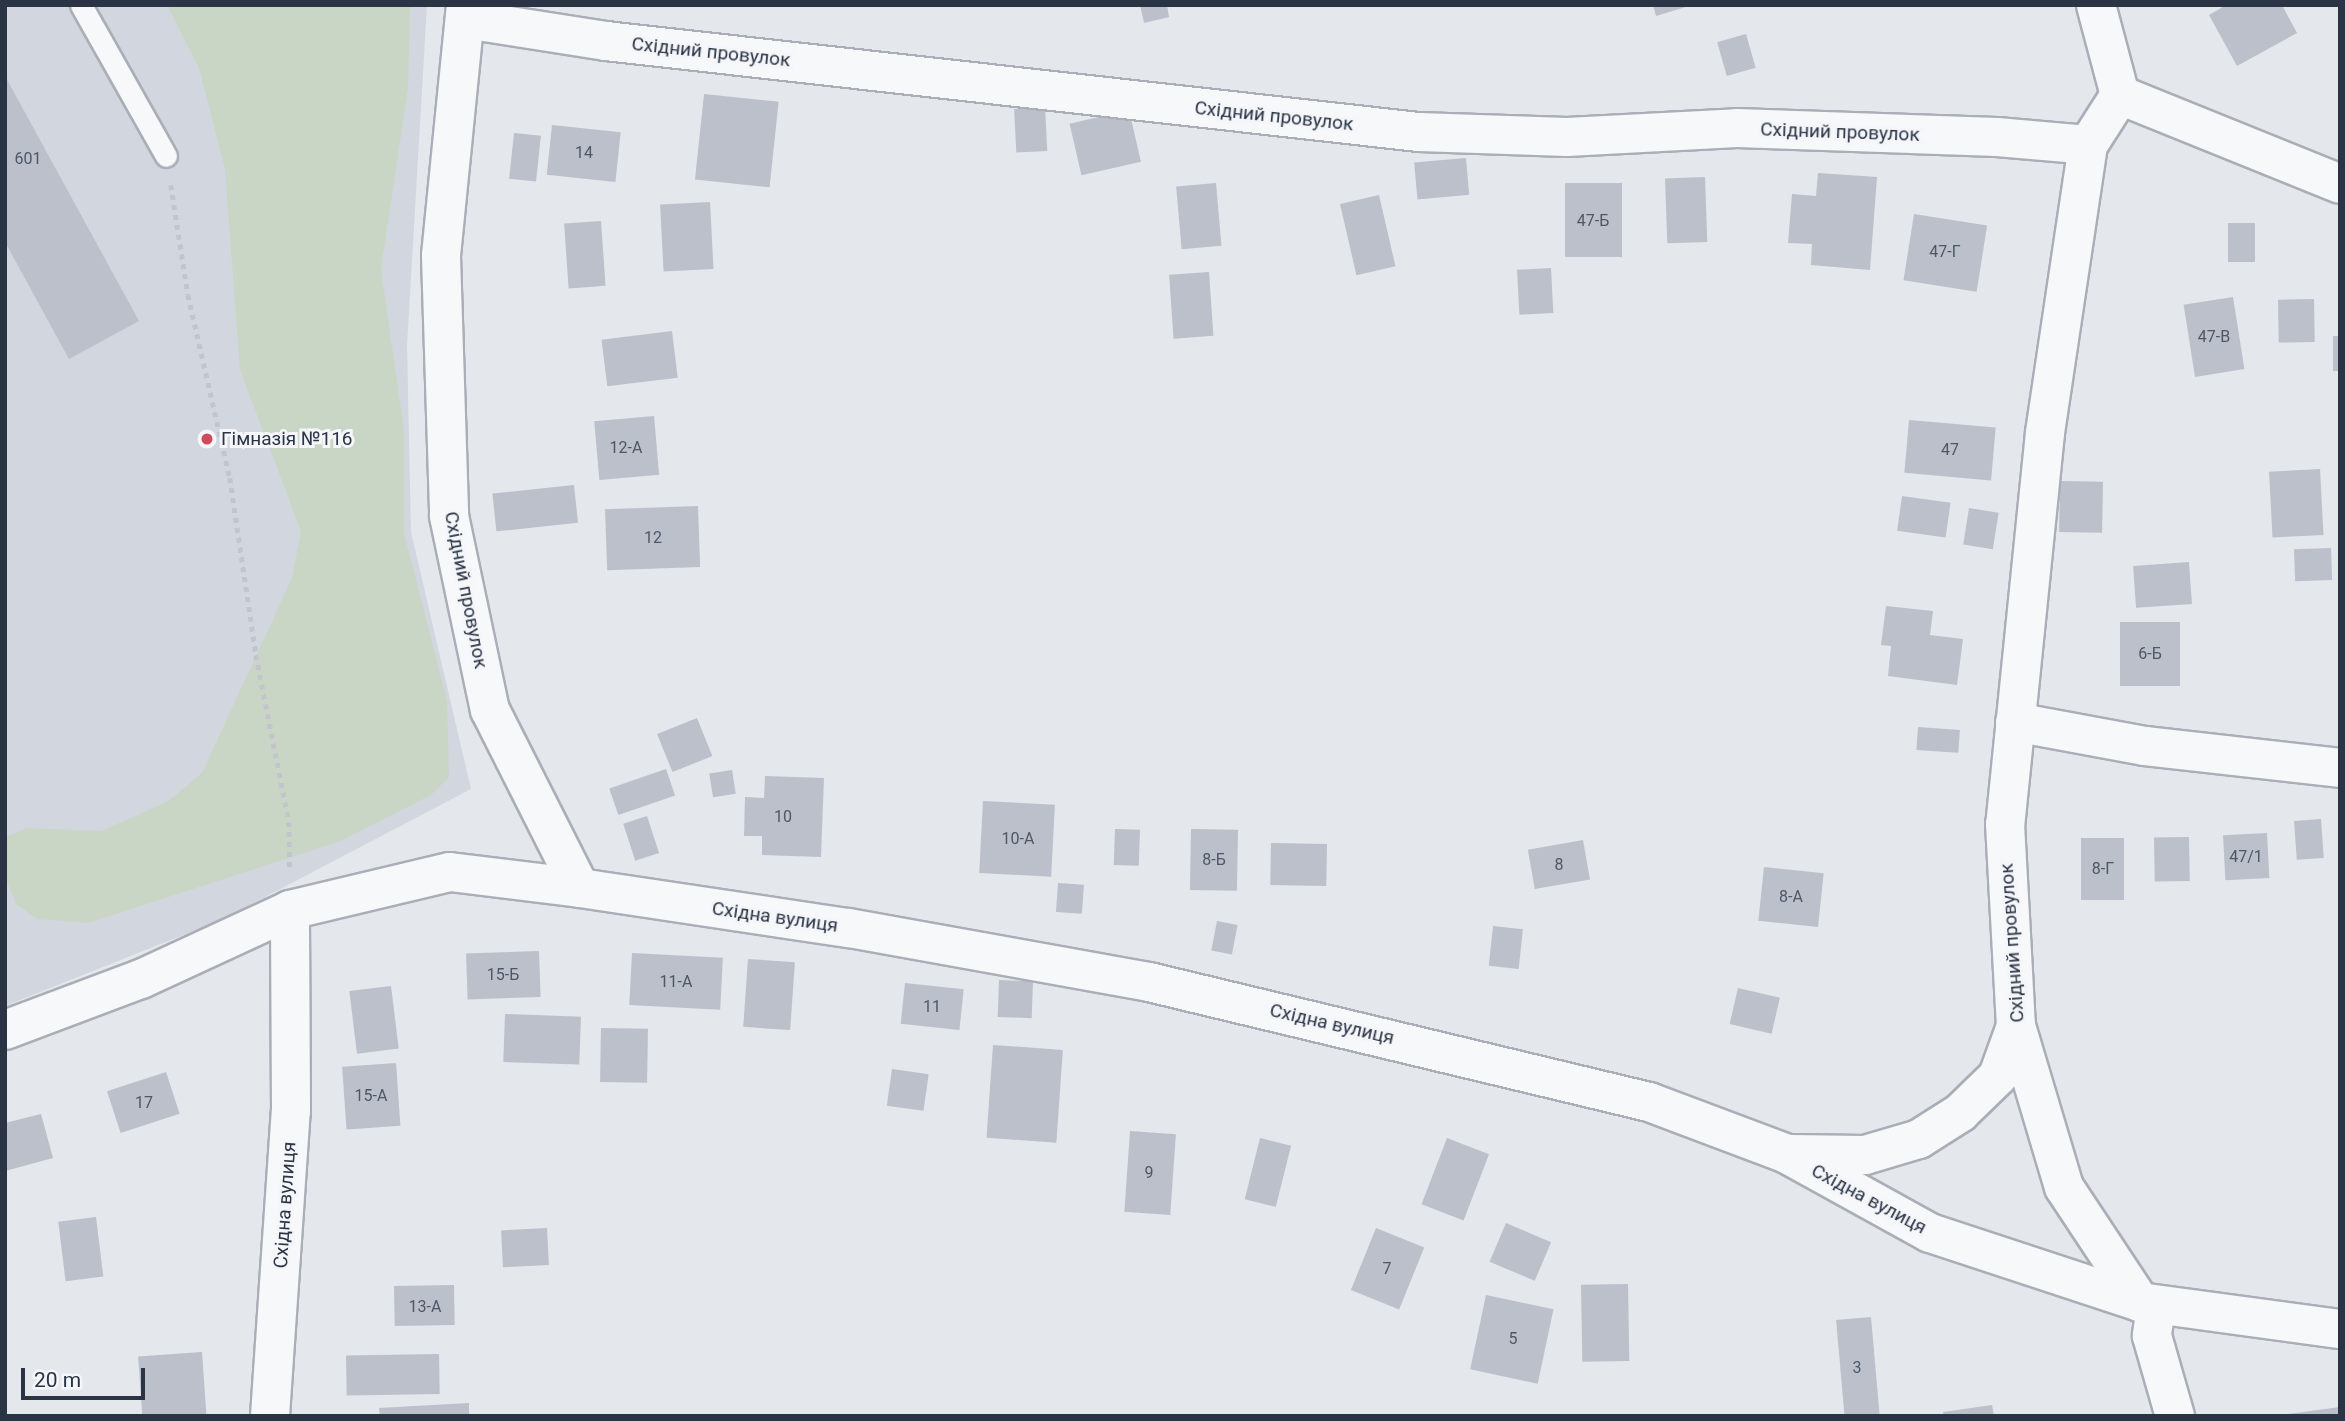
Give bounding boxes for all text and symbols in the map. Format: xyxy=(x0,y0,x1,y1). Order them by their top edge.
street label: Східний провулок xyxy=(631,32,791,72)
street label: Східний провулок xyxy=(1194,96,1354,136)
street label: Східний провулок xyxy=(1760,118,1920,146)
house number: 14 xyxy=(575,143,593,163)
house number: 601 xyxy=(15,149,41,169)
house number: 47-Б xyxy=(1577,211,1609,231)
house number: 47-Г xyxy=(1929,242,1961,262)
house number: 47-В xyxy=(2198,327,2230,347)
place label: Гімназія №116 xyxy=(221,428,353,450)
marker: Гімназія №116 xyxy=(199,431,215,447)
house number: 12-А xyxy=(610,438,642,458)
house number: 47 xyxy=(1941,440,1959,460)
street label: Східний провулок xyxy=(440,510,492,670)
house number: 12 xyxy=(644,528,662,548)
house number: 6-Б xyxy=(2138,644,2162,664)
house number: 10 xyxy=(774,807,792,827)
house number: 10-А xyxy=(1002,829,1034,849)
house number: 47/1 xyxy=(2229,847,2263,867)
house number: 8-Б xyxy=(1202,850,1226,870)
house number: 8 xyxy=(1555,855,1563,875)
house number: 8-Г xyxy=(2092,859,2114,879)
street label: Східний провулок xyxy=(1995,863,2029,1023)
house number: 8-А xyxy=(1779,887,1803,907)
street label: Східна вулиця xyxy=(711,897,839,937)
house number: 15-Б xyxy=(487,965,519,985)
house number: 11-А xyxy=(660,972,692,992)
house number: 11 xyxy=(923,997,941,1017)
street label: Східна вулиця xyxy=(1268,999,1396,1049)
house number: 15-А xyxy=(355,1086,387,1106)
house number: 17 xyxy=(135,1093,153,1113)
street label: Східна вулиця xyxy=(269,1141,301,1269)
street label: Східна вулиця xyxy=(1808,1159,1930,1239)
house number: 9 xyxy=(1145,1163,1153,1183)
house number: 7 xyxy=(1383,1259,1391,1279)
house number: 13-А xyxy=(409,1297,441,1317)
house number: 5 xyxy=(1509,1329,1517,1349)
scale bar xyxy=(24,1354,149,1398)
house number: 3 xyxy=(1853,1358,1861,1378)
text: 20 m xyxy=(34,1368,81,1392)

